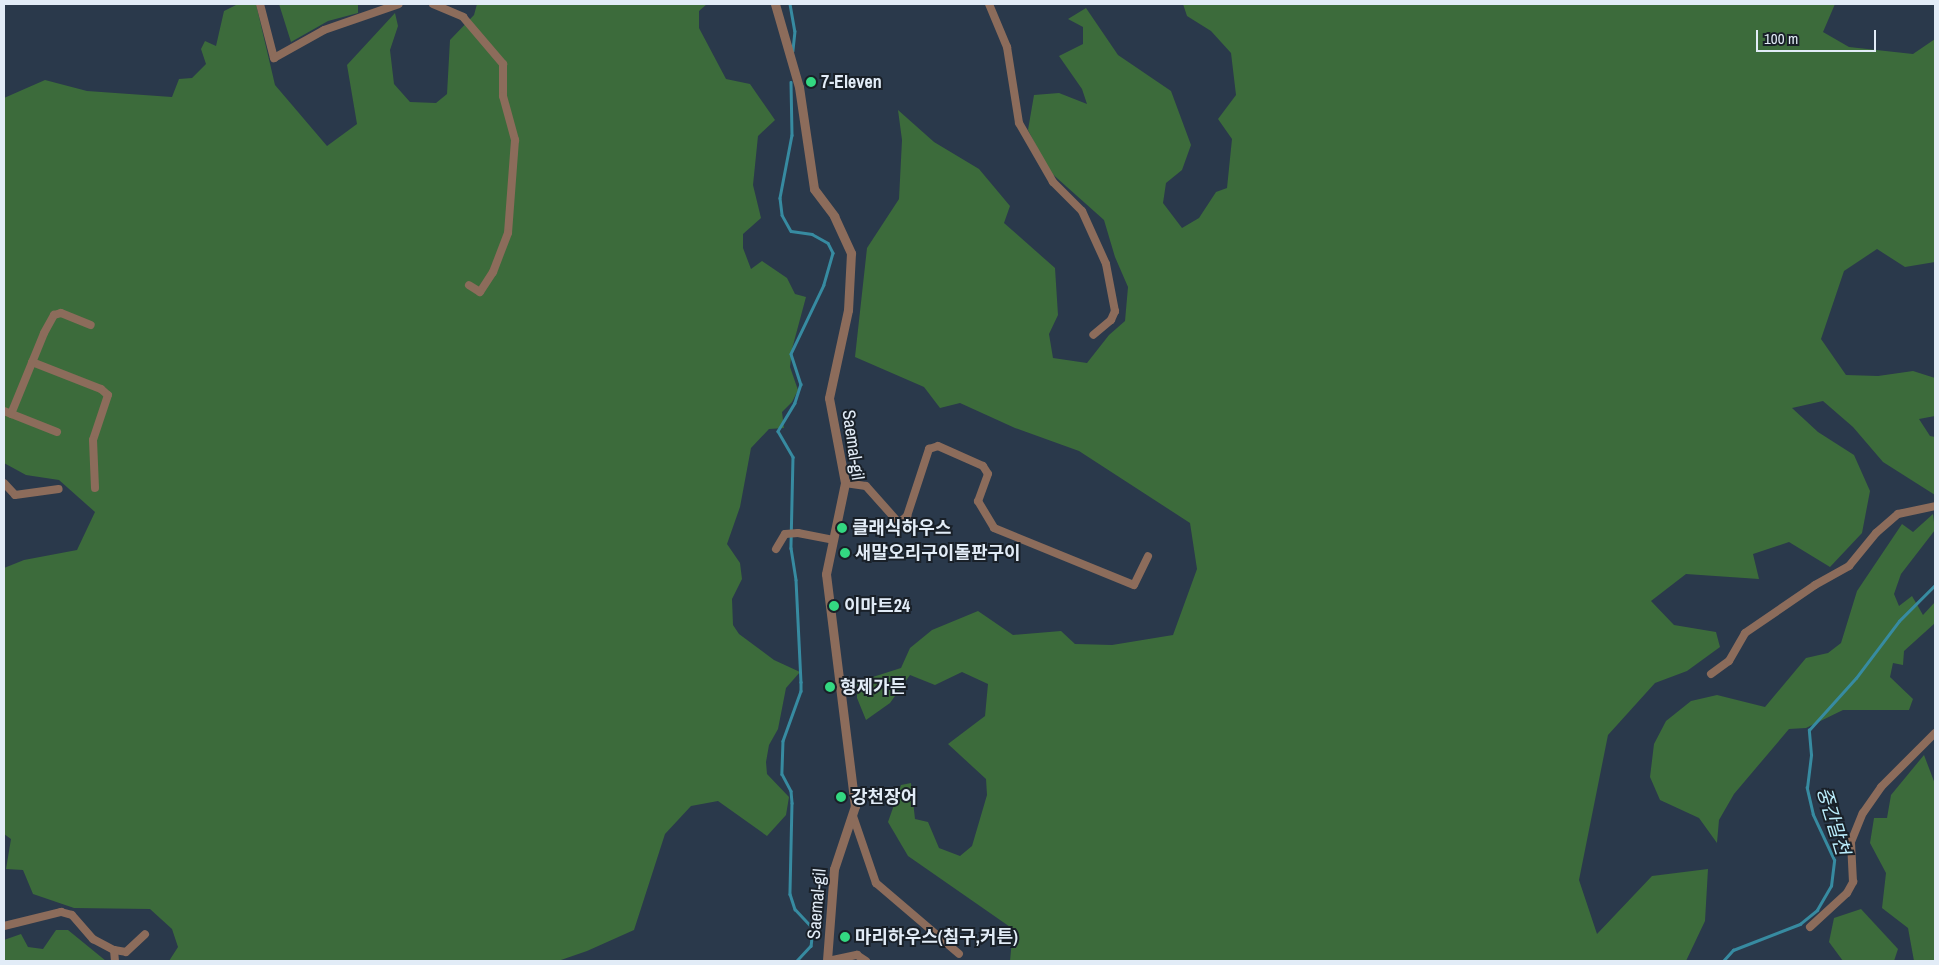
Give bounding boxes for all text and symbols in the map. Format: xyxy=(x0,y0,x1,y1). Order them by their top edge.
scale bar xyxy=(1759,20,1879,52)
text: 100 m xyxy=(1764,28,1798,49)
place label: 7-Eleven xyxy=(821,71,882,93)
marker: 7-Eleven xyxy=(805,76,817,88)
street label: Saemal-gil xyxy=(837,409,869,481)
place label: 클래식하우스 xyxy=(852,517,951,539)
marker: 클래식하우스 xyxy=(836,522,848,534)
place label: 새말오리구이돌판구이 xyxy=(855,542,1021,564)
marker: 새말오리구이돌판구이 xyxy=(839,547,851,559)
place label: 이마트24 xyxy=(844,595,910,617)
marker: 이마트24 xyxy=(828,600,840,612)
place label: 형제가든 xyxy=(840,676,906,698)
marker: 형제가든 xyxy=(824,681,836,693)
water label: 중간말천 xyxy=(1812,784,1854,858)
place label: 강천장어 xyxy=(851,786,917,808)
marker: 강천장어 xyxy=(835,791,847,803)
street label: Saemal-gil xyxy=(803,868,831,940)
place label: 마리하우스(침구,커튼) xyxy=(855,926,1018,948)
marker: 마리하우스(침구,커튼) xyxy=(839,931,851,943)

